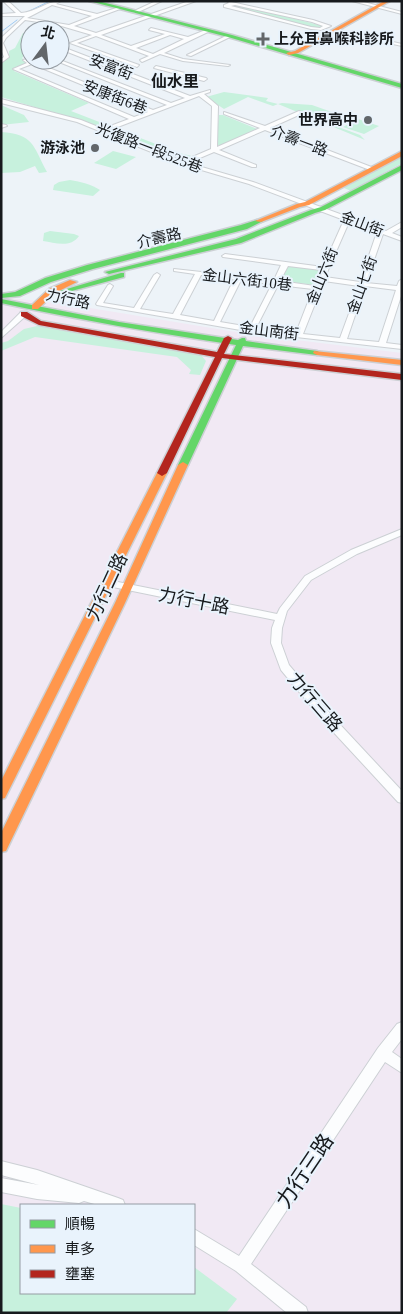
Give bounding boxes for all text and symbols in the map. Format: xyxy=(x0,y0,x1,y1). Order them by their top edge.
north arrow xyxy=(20,20,70,70)
text: 北 xyxy=(40,24,57,42)
place label: 上允耳鼻喉科診所 xyxy=(274,30,394,47)
marker: 上允耳鼻喉科診所 xyxy=(256,32,270,46)
street label: 安富街 xyxy=(87,51,135,83)
district label: 仙水里 xyxy=(151,72,199,90)
street label: 安康街6巷 xyxy=(81,77,149,117)
place label: 世界高中 xyxy=(298,112,358,128)
marker: 世界高中 xyxy=(362,114,374,126)
street label: 光復路一段525巷 xyxy=(94,120,204,176)
street label: 介壽一路 xyxy=(268,123,330,159)
place label: 游泳池 xyxy=(40,140,85,156)
marker: 游泳池 xyxy=(89,142,101,154)
street label: 金山街 xyxy=(338,208,386,240)
street label: 介壽路 xyxy=(135,225,183,251)
street label: 金山六街 xyxy=(303,245,341,307)
street label: 金山七街 xyxy=(344,254,380,316)
street label: 金山六街10巷 xyxy=(201,267,293,293)
street label: 力行路 xyxy=(44,286,92,312)
street label: 金山南街 xyxy=(238,319,300,343)
street label: 力行二路 xyxy=(83,550,131,624)
street label: 力行十路 xyxy=(157,584,231,618)
street label: 力行三路 xyxy=(284,668,346,736)
street label: 力行三路 xyxy=(272,1129,338,1213)
legend xyxy=(20,1204,195,1294)
text: 順暢 xyxy=(65,1216,95,1232)
text: 車多 xyxy=(65,1241,95,1257)
text: 壅塞 xyxy=(65,1266,95,1282)

